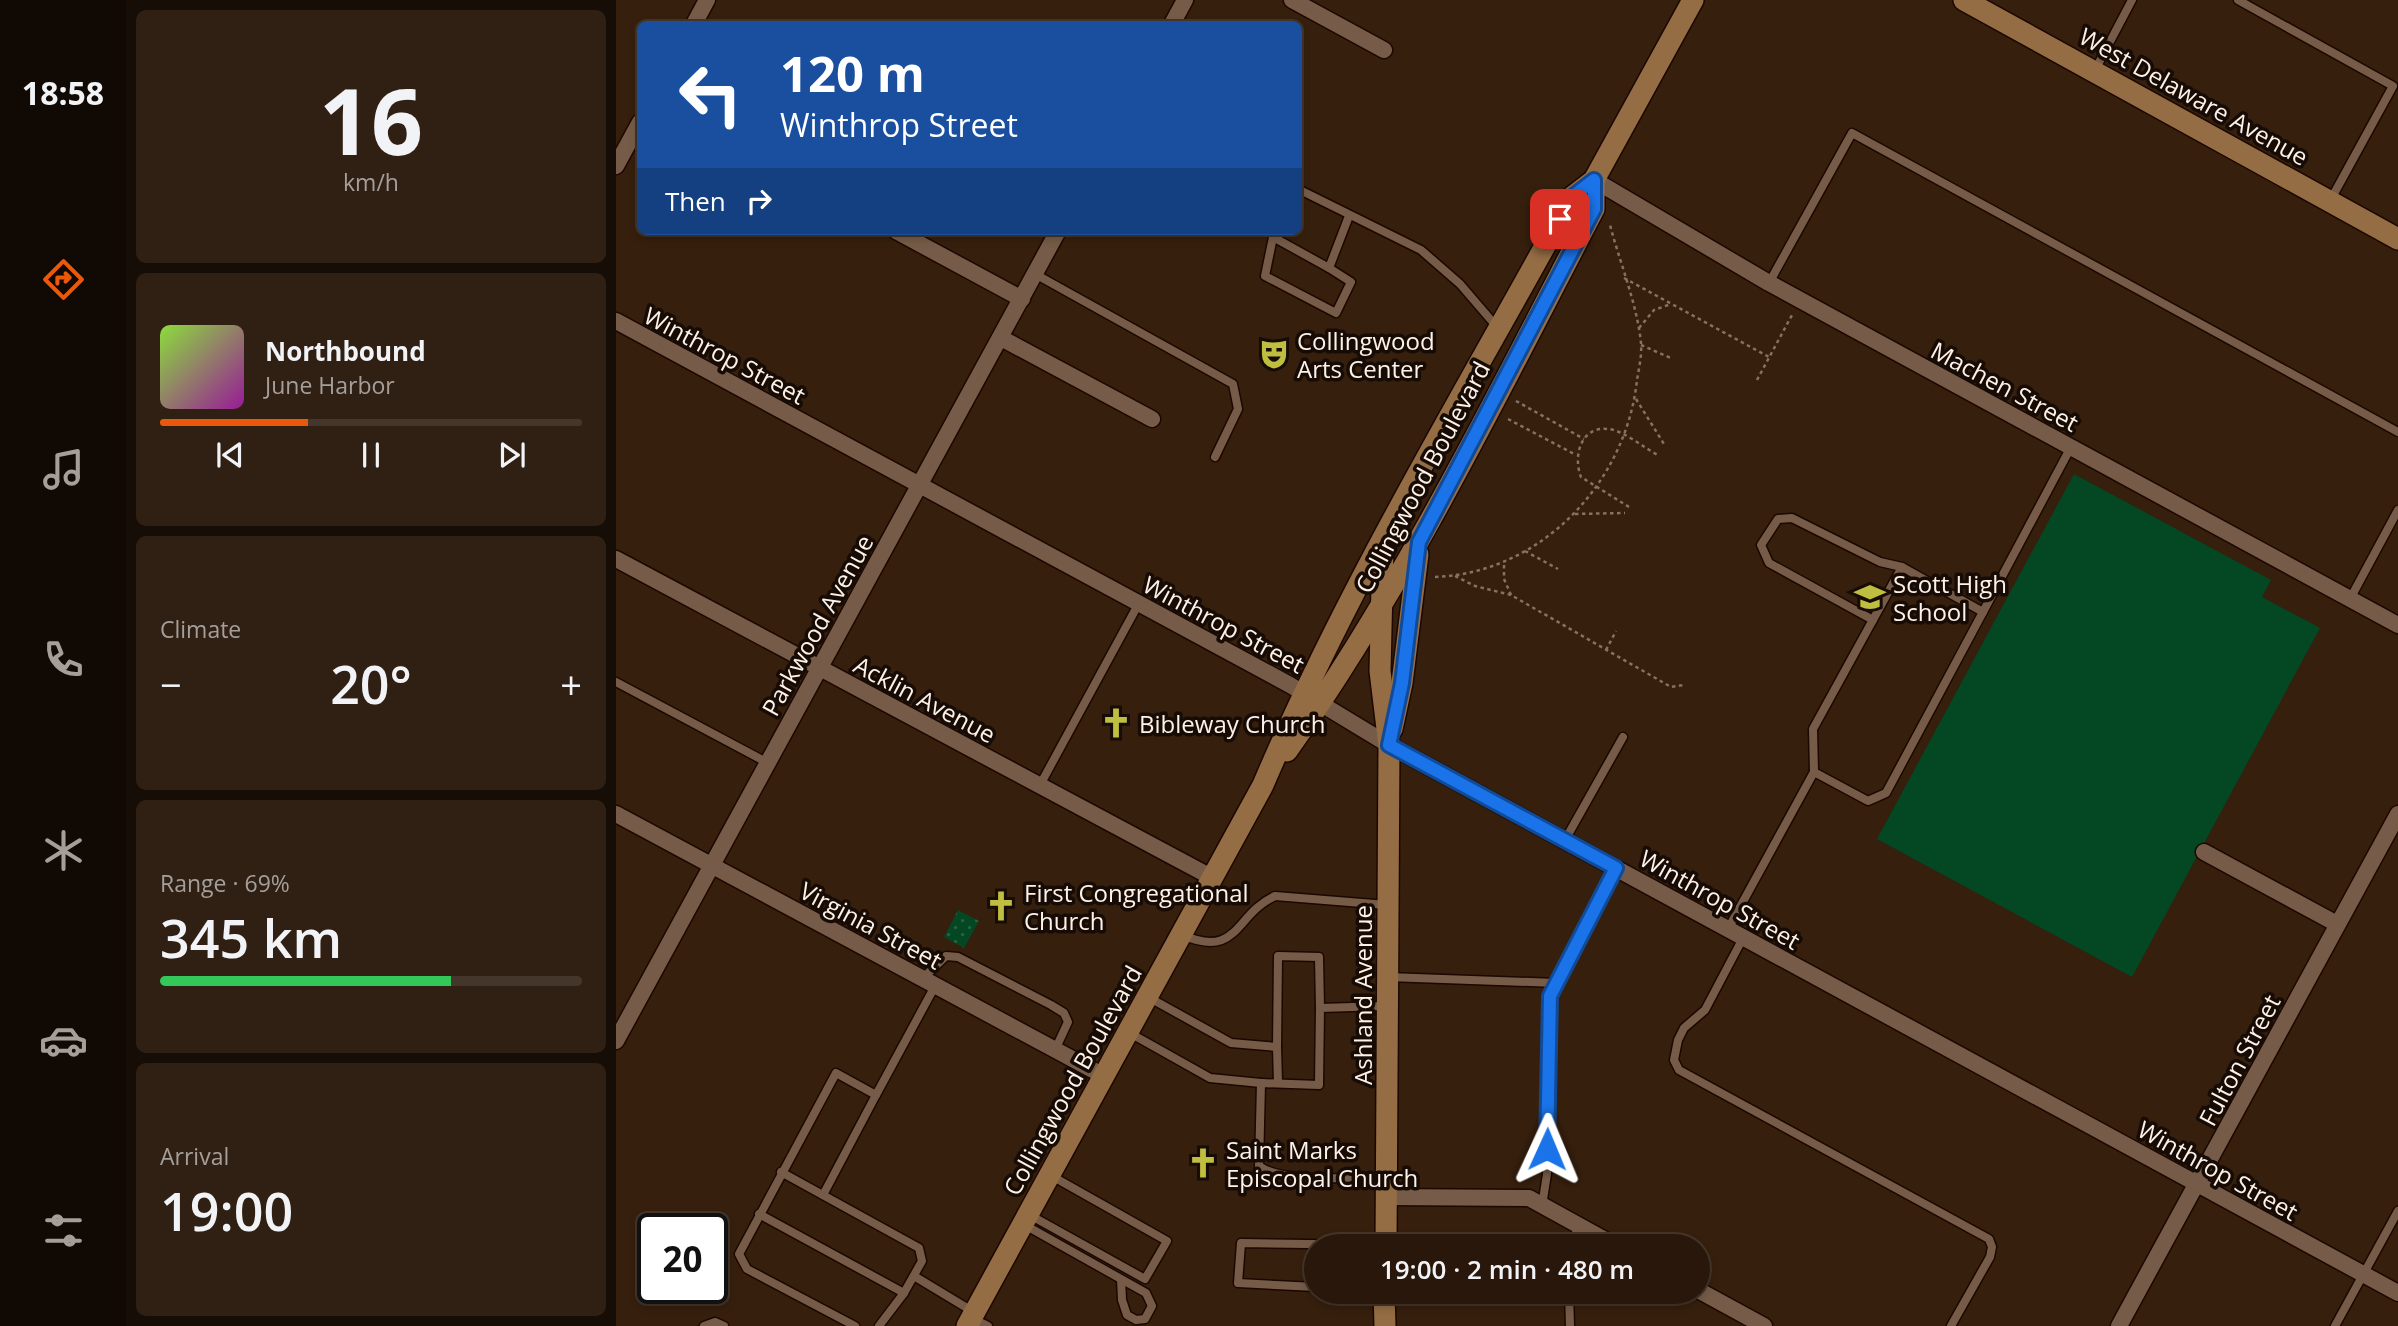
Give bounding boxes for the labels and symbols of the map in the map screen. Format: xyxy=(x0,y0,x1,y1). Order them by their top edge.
street label: West Delaware Avenue xyxy=(2074,19,2314,173)
pin xyxy=(1530,189,1590,249)
street label: Winthrop Street xyxy=(638,299,812,411)
place label: Collingwood Arts Center xyxy=(1297,324,1435,385)
street label: Machen Street xyxy=(1925,333,2085,439)
theatre icon: Collingwood Arts Center xyxy=(1257,337,1291,371)
street label: Collingwood Boulevard xyxy=(1347,355,1497,599)
street label: Parkwood Avenue xyxy=(754,529,880,721)
place label: Scott High School xyxy=(1893,567,2007,628)
street label: Winthrop Street xyxy=(1137,568,1311,680)
school or university icon: Scott High School xyxy=(1853,580,1887,614)
street label: Acklin Avenue xyxy=(848,648,1002,750)
church icon: Bibleway Church xyxy=(1099,706,1133,740)
place label: Bibleway Church xyxy=(1139,707,1326,740)
street label: Winthrop Street xyxy=(1634,841,1806,957)
street label: Virginia Street xyxy=(794,874,948,976)
place label: First Congregational Church xyxy=(1024,876,1249,937)
church icon: First Congregational Church xyxy=(984,889,1018,923)
street label: Ashland Avenue xyxy=(1346,905,1379,1085)
street label: Collingwood Boulevard xyxy=(995,959,1149,1201)
street label: Fulton Street xyxy=(2191,989,2287,1131)
position arrow xyxy=(1510,1112,1584,1186)
street label: Winthrop Street xyxy=(2132,1112,2304,1228)
place label: Saint Marks Episcopal Church xyxy=(1226,1133,1418,1194)
church icon: Saint Marks Episcopal Church xyxy=(1186,1146,1220,1180)
speed limit sign: 20 xyxy=(637,1213,728,1304)

